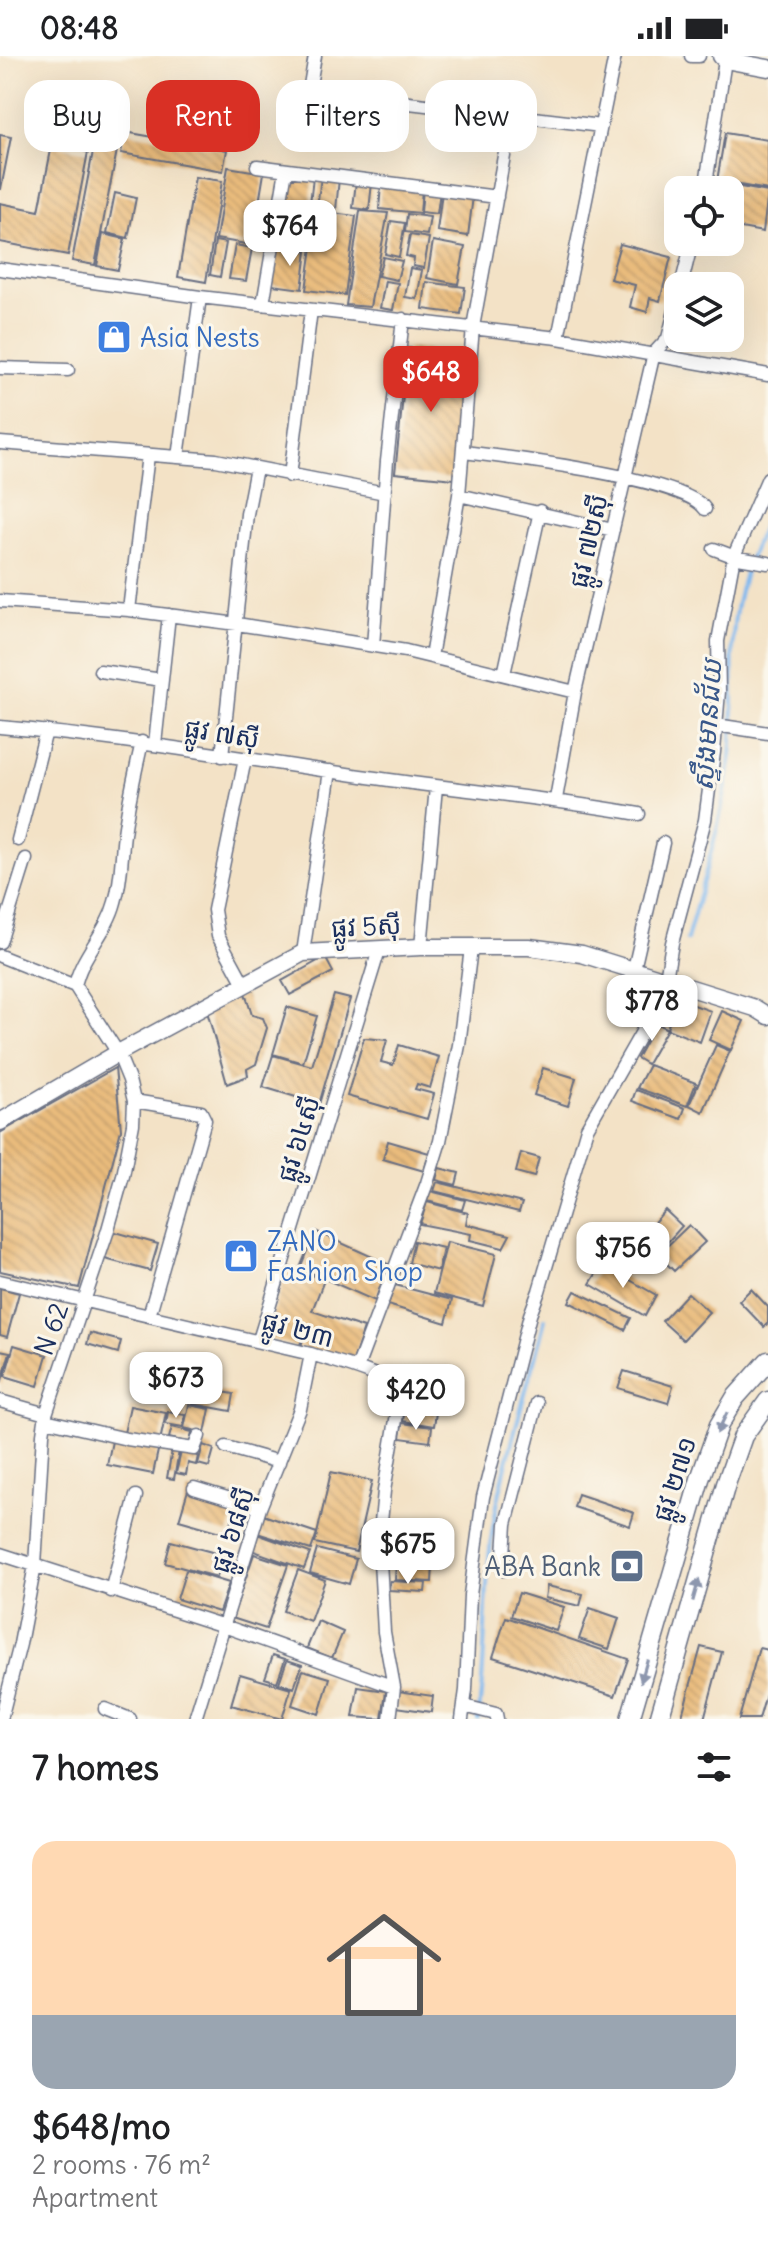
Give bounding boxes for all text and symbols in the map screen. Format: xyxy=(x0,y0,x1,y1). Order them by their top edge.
text: 08:48 xyxy=(40,9,118,47)
chip: Buy xyxy=(24,80,130,152)
chip: Rent xyxy=(146,80,260,152)
chip: Filters xyxy=(276,80,409,152)
chip: New xyxy=(425,80,537,152)
map controls xyxy=(664,176,744,352)
button: locate xyxy=(664,176,744,256)
pin: $764 xyxy=(243,200,337,268)
text: $764 xyxy=(262,209,318,242)
button: layers xyxy=(664,272,744,352)
shop icon: Asia Nests xyxy=(95,318,133,356)
place label: Asia Nests xyxy=(140,321,260,354)
pin: $648 xyxy=(384,346,478,414)
text: $648 xyxy=(401,355,461,388)
street label: ផ្លូវ ៧២ស៊ី xyxy=(561,491,622,593)
water label: ស្ទឹងមានជ័យ xyxy=(684,656,730,792)
street label: ផ្លូវ ៧ស៊ី xyxy=(181,711,262,763)
street label: ផ្លូវ 5ស៊ី xyxy=(330,908,402,952)
pin: $778 xyxy=(605,975,699,1043)
text: $778 xyxy=(625,984,679,1017)
street label: ផ្លូវ ៦៤ស៊ី xyxy=(269,1092,334,1188)
pin: $756 xyxy=(576,1222,670,1290)
place label: ZANO Fashion Shop xyxy=(267,1225,423,1288)
text: $756 xyxy=(594,1231,652,1264)
shop icon: ZANO Fashion Shop xyxy=(222,1237,260,1275)
street label: N 62 xyxy=(27,1298,75,1360)
street label: ផ្លូវ ២៣ xyxy=(256,1304,338,1362)
pin: $673 xyxy=(129,1352,223,1420)
text: $673 xyxy=(148,1361,204,1394)
pin: $420 xyxy=(369,1364,463,1432)
text: $420 xyxy=(386,1373,446,1406)
one-way arrow xyxy=(715,1411,728,1434)
street label: ផ្លូវ ២៧១ xyxy=(645,1432,711,1528)
street label: ផ្លូវ ៦៨ស៊ី xyxy=(203,1483,269,1579)
pin: $675 xyxy=(361,1518,455,1586)
text: $675 xyxy=(379,1527,437,1560)
bank icon: ABA Bank xyxy=(608,1547,646,1585)
place label: ABA Bank xyxy=(484,1550,601,1583)
one-way arrow xyxy=(690,1578,703,1602)
one-way arrow xyxy=(637,1659,650,1683)
icon: filters xyxy=(692,1745,736,1789)
text: 7 homes xyxy=(32,1746,159,1789)
icon: home xyxy=(312,1893,456,2037)
text: $648/mo xyxy=(32,2105,171,2148)
text: 2 rooms · 76 m² xyxy=(32,2148,211,2181)
text: Apartment xyxy=(32,2181,158,2214)

